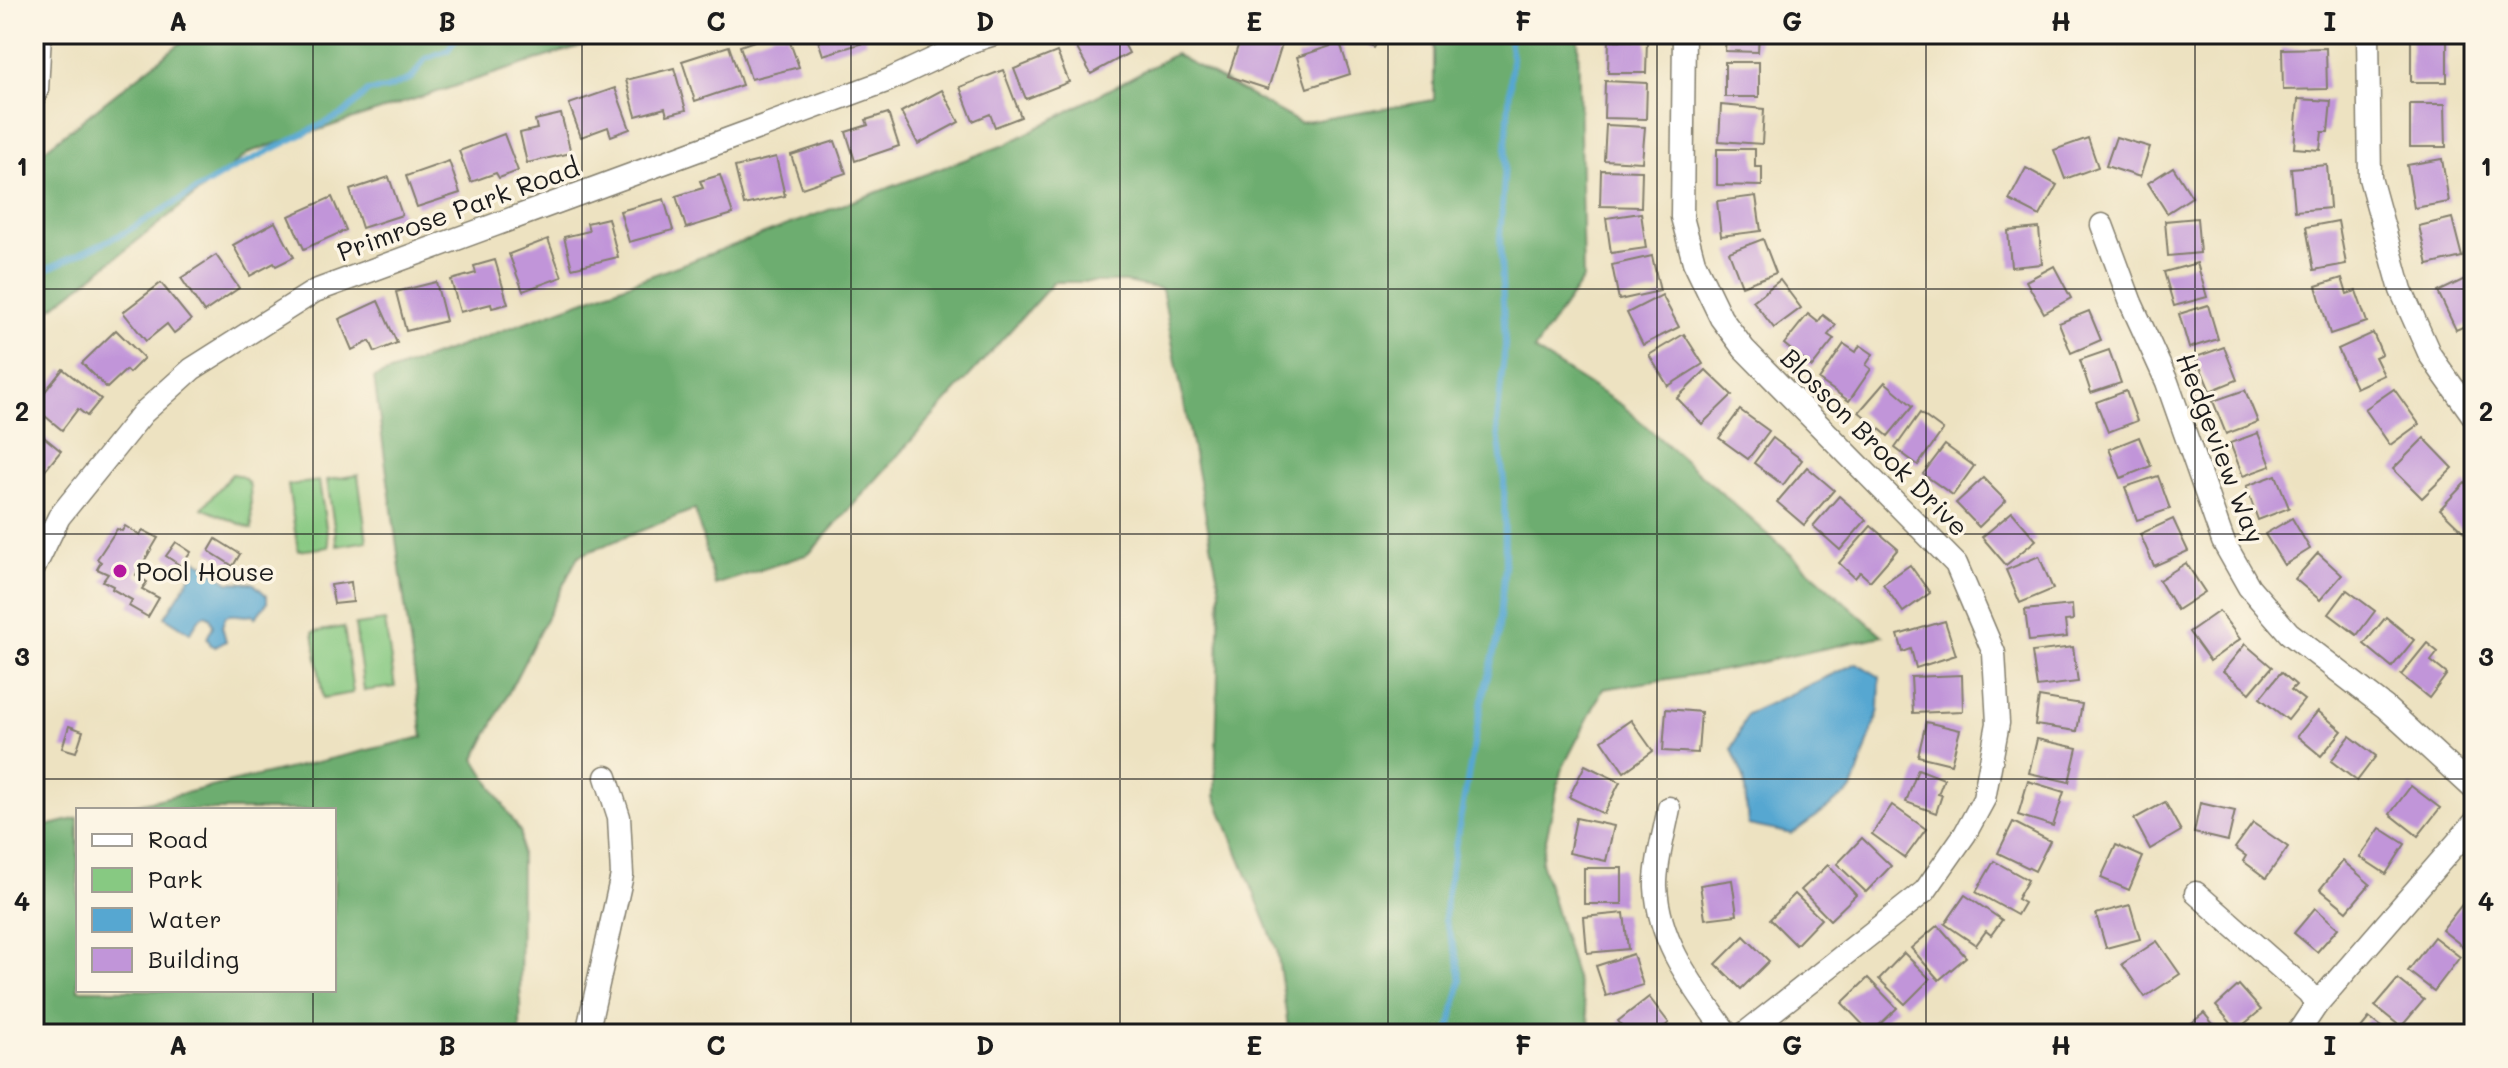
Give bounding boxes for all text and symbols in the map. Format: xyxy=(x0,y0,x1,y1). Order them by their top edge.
text: A xyxy=(169,4,187,38)
text: B xyxy=(438,4,456,38)
text: C xyxy=(706,4,726,38)
text: D xyxy=(976,4,994,38)
text: E xyxy=(1246,4,1262,38)
text: F xyxy=(1515,4,1531,38)
text: G xyxy=(1782,4,1802,38)
text: H xyxy=(2051,4,2071,38)
text: I xyxy=(2323,4,2337,38)
text: 1 xyxy=(16,149,28,183)
street label: Primrose Park Road xyxy=(332,149,584,269)
text: 1 xyxy=(2480,149,2492,183)
street label: Blosson Brook Drive xyxy=(1774,341,1976,543)
street label: Hedgeview Way xyxy=(2169,348,2273,548)
text: 2 xyxy=(15,394,29,428)
text: 2 xyxy=(2479,394,2493,428)
place label: Pool House xyxy=(136,554,274,588)
marker: Pool House xyxy=(111,562,129,580)
text: 3 xyxy=(14,639,30,673)
text: 3 xyxy=(2478,639,2494,673)
legend xyxy=(76,808,336,992)
text: Road xyxy=(148,823,208,854)
text: Park xyxy=(148,863,202,894)
text: 4 xyxy=(14,884,30,918)
text: 4 xyxy=(2478,884,2494,918)
text: Water xyxy=(148,903,222,934)
text: Building xyxy=(148,943,239,974)
text: A xyxy=(169,1028,187,1062)
text: B xyxy=(438,1028,456,1062)
text: C xyxy=(706,1028,726,1062)
text: D xyxy=(976,1028,994,1062)
text: E xyxy=(1246,1028,1262,1062)
text: F xyxy=(1515,1028,1531,1062)
text: G xyxy=(1782,1028,1802,1062)
text: H xyxy=(2051,1028,2071,1062)
text: I xyxy=(2323,1028,2337,1062)

